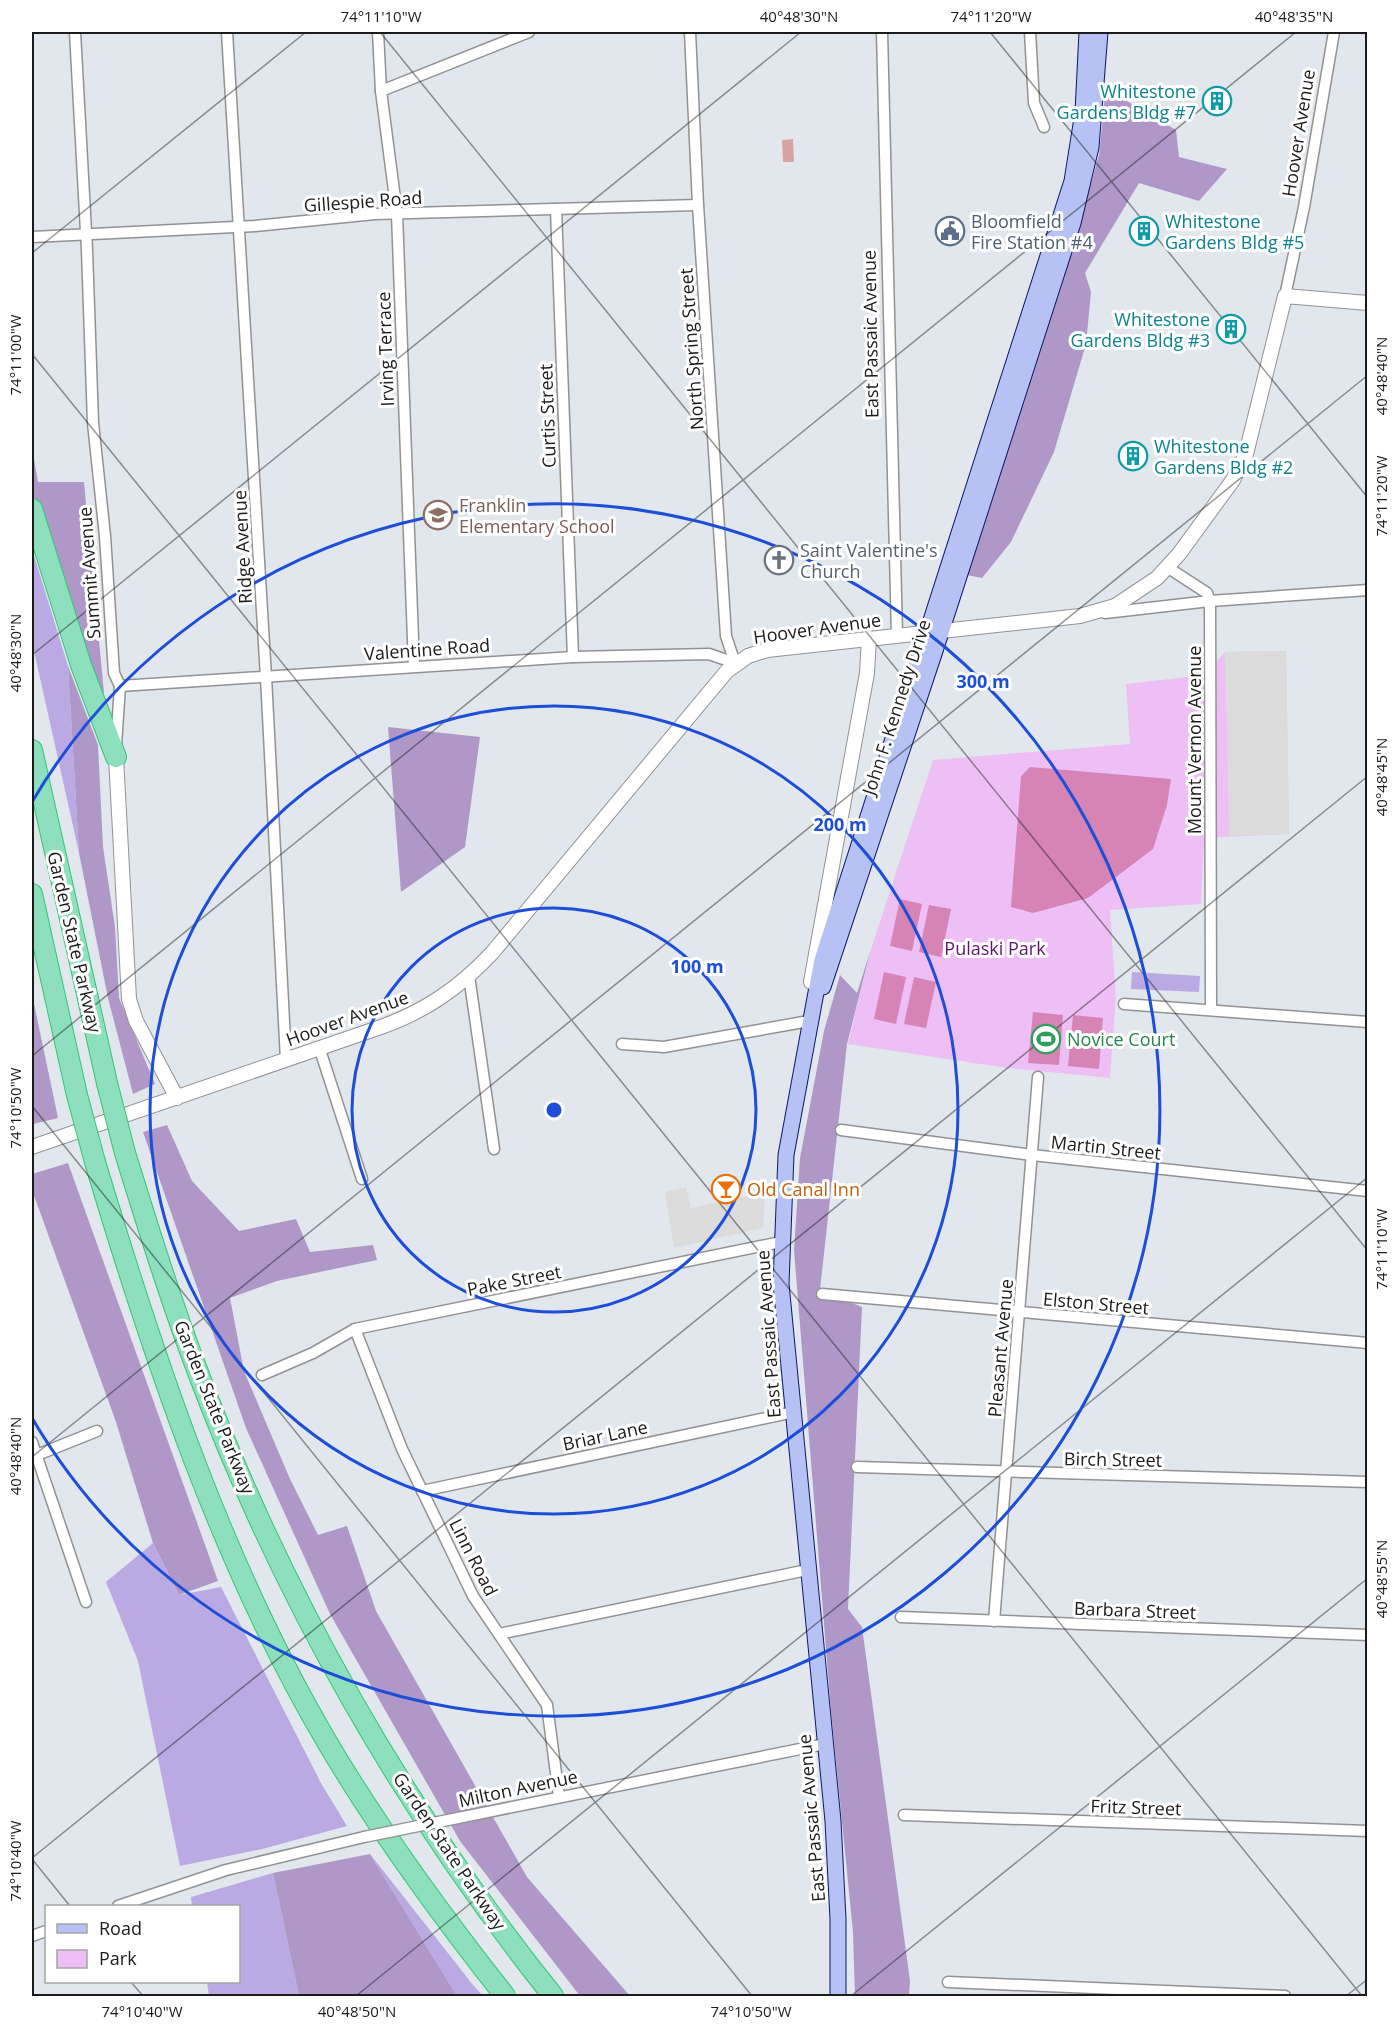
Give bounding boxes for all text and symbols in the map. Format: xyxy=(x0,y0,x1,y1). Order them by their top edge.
text: 74°11'10"W xyxy=(341,6,422,26)
text: 40°48'30"N xyxy=(760,6,838,26)
text: 74°11'20"W xyxy=(951,6,1032,26)
text: 40°48'35"N xyxy=(1255,6,1333,26)
street label: Hoover Avenue xyxy=(1276,68,1320,198)
place label: Whitestone Gardens Bldg #7 xyxy=(1057,79,1196,124)
building icon: Whitestone Gardens Bldg #7 xyxy=(1201,85,1233,117)
street label: Gillespie Road xyxy=(303,185,423,217)
place label: Bloomfield Fire Station #4 xyxy=(971,209,1093,254)
place label: Whitestone Gardens Bldg #5 xyxy=(1165,209,1304,254)
public building icon: Bloomfield Fire Station #4 xyxy=(934,215,966,247)
building icon: Whitestone Gardens Bldg #5 xyxy=(1128,215,1160,247)
street label: East Passaic Avenue xyxy=(857,250,883,418)
street label: North Spring Street xyxy=(673,267,709,431)
street label: Irving Terrace xyxy=(371,291,399,407)
place label: Whitestone Gardens Bldg #3 xyxy=(1071,307,1210,352)
building icon: Whitestone Gardens Bldg #3 xyxy=(1215,313,1247,345)
text: 74°11'00"W xyxy=(5,314,25,396)
text: 40°48'40"N xyxy=(1371,337,1391,415)
street label: Curtis Street xyxy=(533,363,561,469)
place label: Whitestone Gardens Bldg #2 xyxy=(1154,434,1293,479)
building icon: Whitestone Gardens Bldg #2 xyxy=(1117,440,1149,472)
text: 74°11'20"W xyxy=(1371,455,1391,537)
street label: Ridge Avenue xyxy=(227,490,257,604)
place label: Franklin Elementary School xyxy=(459,493,615,538)
school or university icon: Franklin Elementary School xyxy=(422,499,454,531)
street label: Summit Avenue xyxy=(72,506,106,640)
place label: Saint Valentine's Church xyxy=(800,538,938,583)
church icon: Saint Valentine's Church xyxy=(763,544,795,576)
street label: Hoover Avenue xyxy=(752,607,882,649)
text: 40°48'30"N xyxy=(5,614,25,692)
street label: John F. Kennedy Drive xyxy=(856,616,936,800)
street label: Valentine Road xyxy=(363,633,491,665)
street label: Mount Vernon Avenue xyxy=(1182,646,1206,834)
text: 300 m xyxy=(956,669,1010,693)
text: 40°48'45"N xyxy=(1371,738,1391,816)
text: 200 m xyxy=(813,812,867,836)
street label: Garden State Parkway xyxy=(42,849,108,1036)
park label: Pulaski Park xyxy=(944,936,1046,960)
text: 100 m xyxy=(670,954,724,978)
street label: Hoover Avenue xyxy=(282,985,412,1051)
sports icon: Novice Court xyxy=(1030,1023,1062,1055)
place label: Novice Court xyxy=(1067,1027,1175,1051)
text: 74°10'50"W xyxy=(5,1067,25,1149)
centre of rings xyxy=(544,1100,564,1120)
street label: Martin Street xyxy=(1050,1129,1162,1165)
bar icon: Old Canal Inn xyxy=(710,1173,742,1205)
place label: Old Canal Inn xyxy=(747,1177,860,1201)
text: 74°11'10"W xyxy=(1371,1208,1391,1290)
street label: East Passaic Avenue xyxy=(750,1249,786,1419)
street label: Pake Street xyxy=(465,1259,563,1301)
street label: Pleasant Avenue xyxy=(982,1278,1018,1418)
street label: Elston Street xyxy=(1042,1286,1150,1320)
street label: Garden State Parkway xyxy=(169,1317,261,1498)
street label: Briar Lane xyxy=(560,1414,650,1456)
text: 40°48'40"N xyxy=(5,1417,25,1495)
street label: Birch Street xyxy=(1064,1446,1162,1472)
street label: Linn Road xyxy=(444,1514,504,1600)
text: 40°48'55"N xyxy=(1371,1540,1391,1618)
street label: Barbara Street xyxy=(1073,1596,1197,1624)
street label: East Passaic Avenue xyxy=(792,1733,830,1903)
street label: Milton Avenue xyxy=(456,1764,580,1812)
street label: Garden State Parkway xyxy=(388,1767,512,1935)
street label: Fritz Street xyxy=(1090,1793,1182,1821)
text: 74°10'40"W xyxy=(5,1820,25,1902)
legend xyxy=(45,1905,240,1983)
text: Road xyxy=(99,1916,142,1940)
text: Park xyxy=(99,1946,137,1970)
text: 74°10'40"W xyxy=(102,2001,183,2021)
text: 40°48'50"N xyxy=(318,2001,396,2021)
text: 74°10'50"W xyxy=(711,2001,792,2021)

